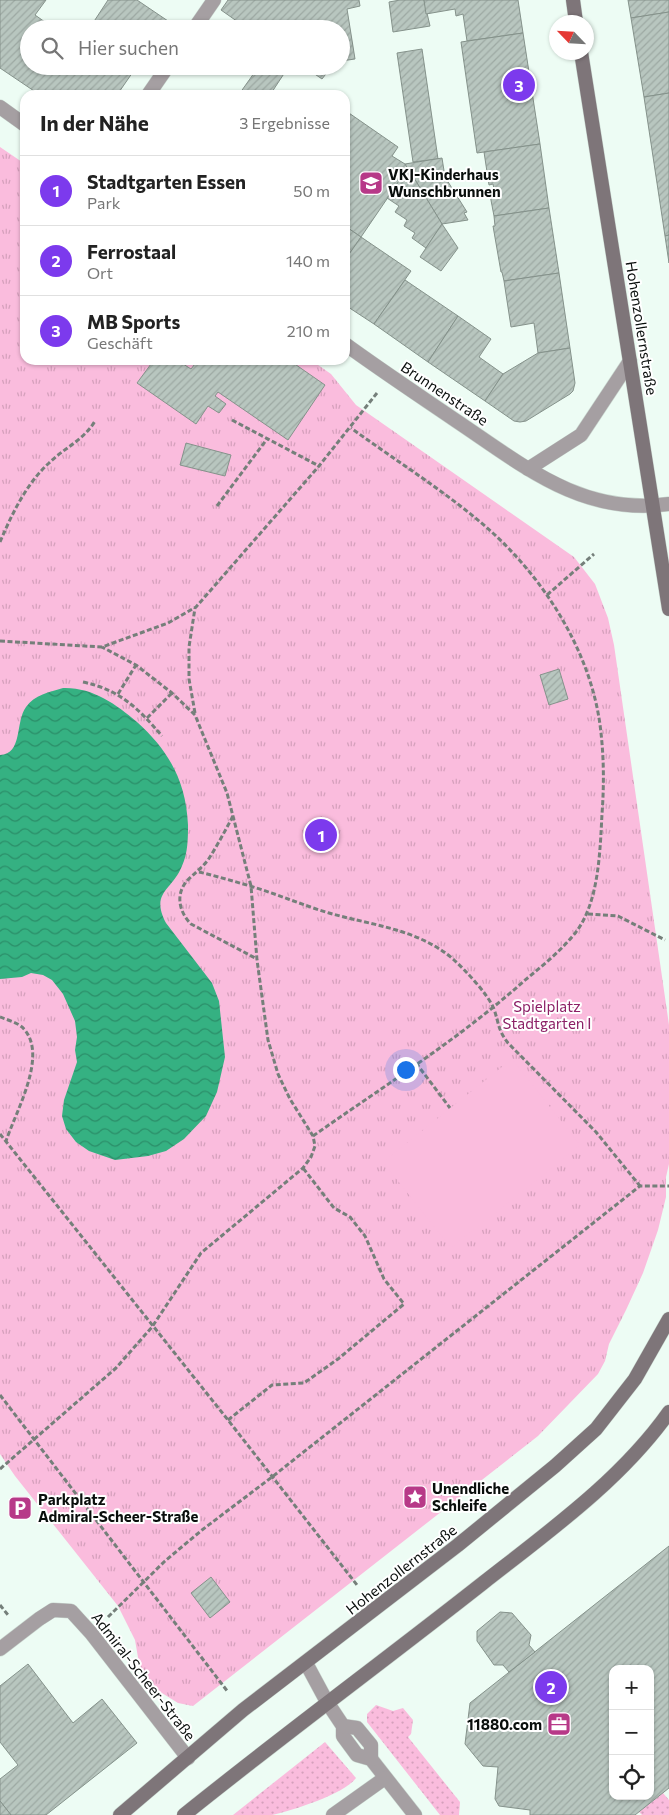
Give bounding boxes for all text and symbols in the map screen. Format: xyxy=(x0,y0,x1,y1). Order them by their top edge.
north arrow xyxy=(549,15,594,60)
search box xyxy=(20,20,350,75)
icon: search xyxy=(38,34,66,62)
text: Hier suchen xyxy=(78,36,179,59)
pin: 3 xyxy=(503,66,535,104)
text: In der Nähe xyxy=(40,110,149,135)
text: 3 Ergebnisse xyxy=(239,113,330,132)
place label: VKJ-Kinderhaus Wunschbrunnen xyxy=(388,165,501,200)
text: Stadtgarten Essen xyxy=(87,170,246,193)
school or university icon: VKJ-Kinderhaus Wunschbrunnen xyxy=(358,170,384,196)
text: 1 xyxy=(52,181,60,200)
text: 50 m xyxy=(293,181,330,200)
text: Park xyxy=(87,193,120,212)
text: Ferrostaal xyxy=(87,240,176,263)
text: 2 xyxy=(51,251,61,270)
text: 140 m xyxy=(286,251,330,270)
street label: Hohenzollernstraße xyxy=(623,260,661,396)
text: Ort xyxy=(87,263,113,282)
text: MB Sports xyxy=(87,310,180,333)
text: 3 xyxy=(51,321,61,340)
text: 210 m xyxy=(287,321,330,340)
text: Geschäft xyxy=(87,333,153,352)
street label: Brunnenstraße xyxy=(398,357,492,429)
pin: 1 xyxy=(305,816,337,854)
park label: Spielplatz Stadtgarten I xyxy=(503,997,591,1032)
your location xyxy=(393,1057,419,1083)
place label: Unendliche Schleife xyxy=(432,1479,509,1514)
place icon: Unendliche Schleife xyxy=(402,1484,428,1510)
place label: Parkplatz Admiral-Scheer-Straße xyxy=(38,1490,199,1525)
parking icon: Parkplatz Admiral-Scheer-Straße xyxy=(7,1495,33,1521)
street label: Hohenzollernstraße xyxy=(342,1520,460,1618)
street label: Admiral-Scheer-Straße xyxy=(88,1608,200,1744)
map controls xyxy=(609,1665,654,1800)
button: + xyxy=(609,1665,654,1710)
pin: 2 xyxy=(535,1668,567,1706)
button: − xyxy=(609,1710,654,1755)
office icon: 11880.com xyxy=(546,1711,572,1737)
place label: 11880.com xyxy=(467,1715,542,1733)
button: locate xyxy=(609,1755,654,1800)

